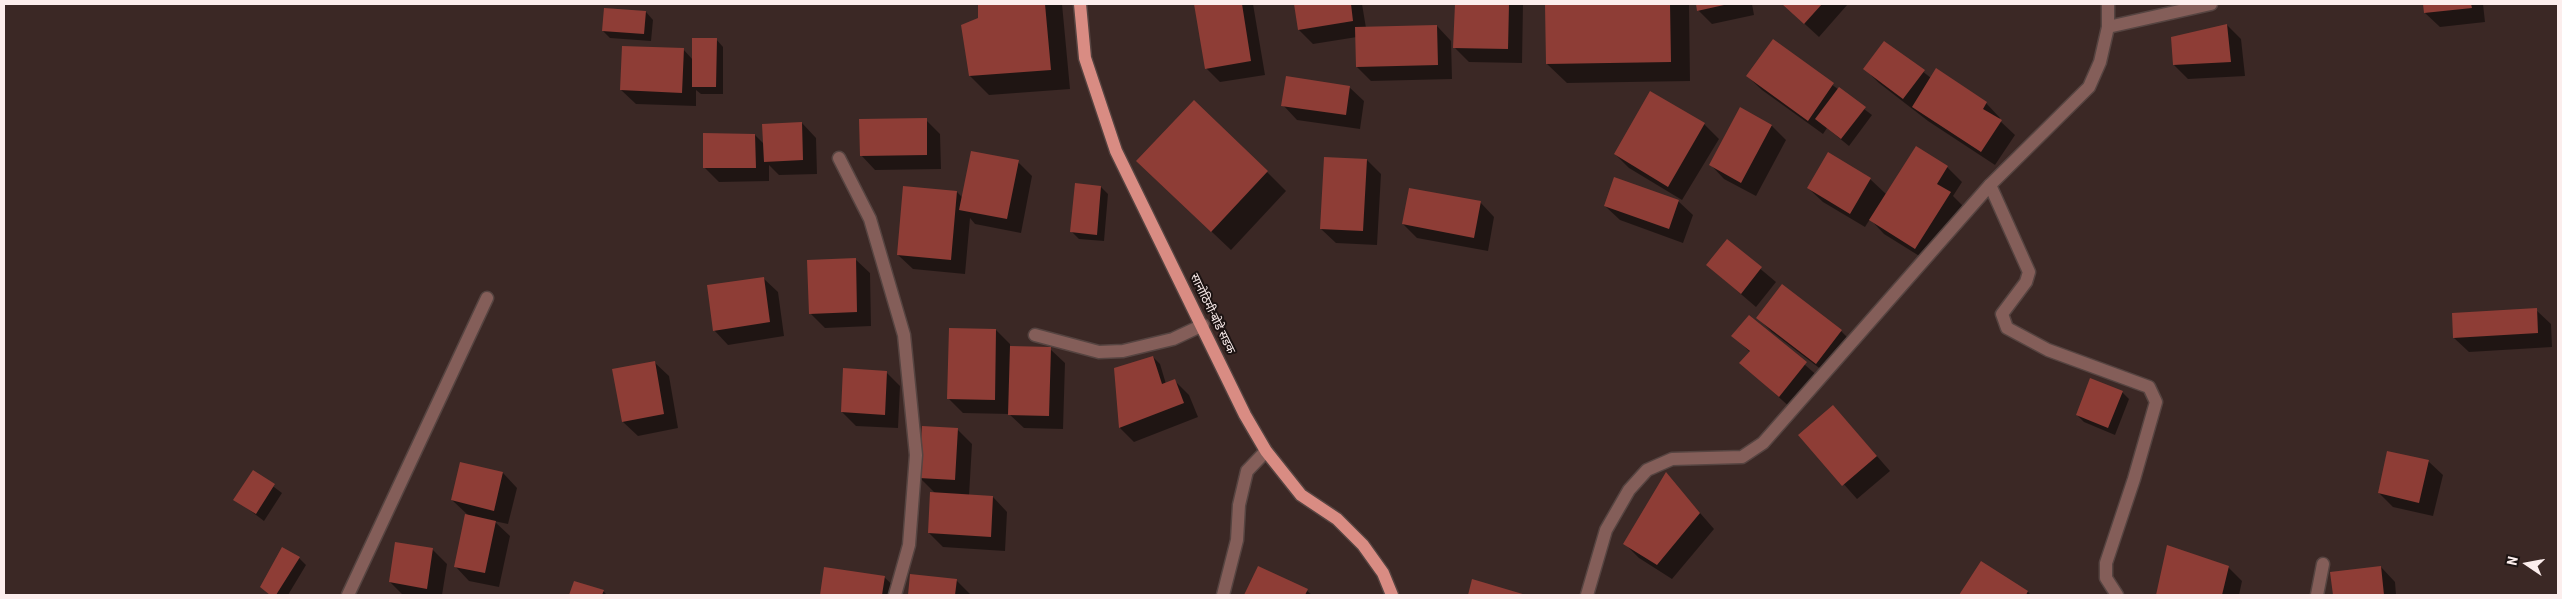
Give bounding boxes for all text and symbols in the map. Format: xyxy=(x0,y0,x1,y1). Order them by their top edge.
street label: सानोठिमी-बोडे सडक xyxy=(1186,272,1238,356)
north arrow xyxy=(2502,539,2552,589)
text: N xyxy=(2504,555,2521,567)

